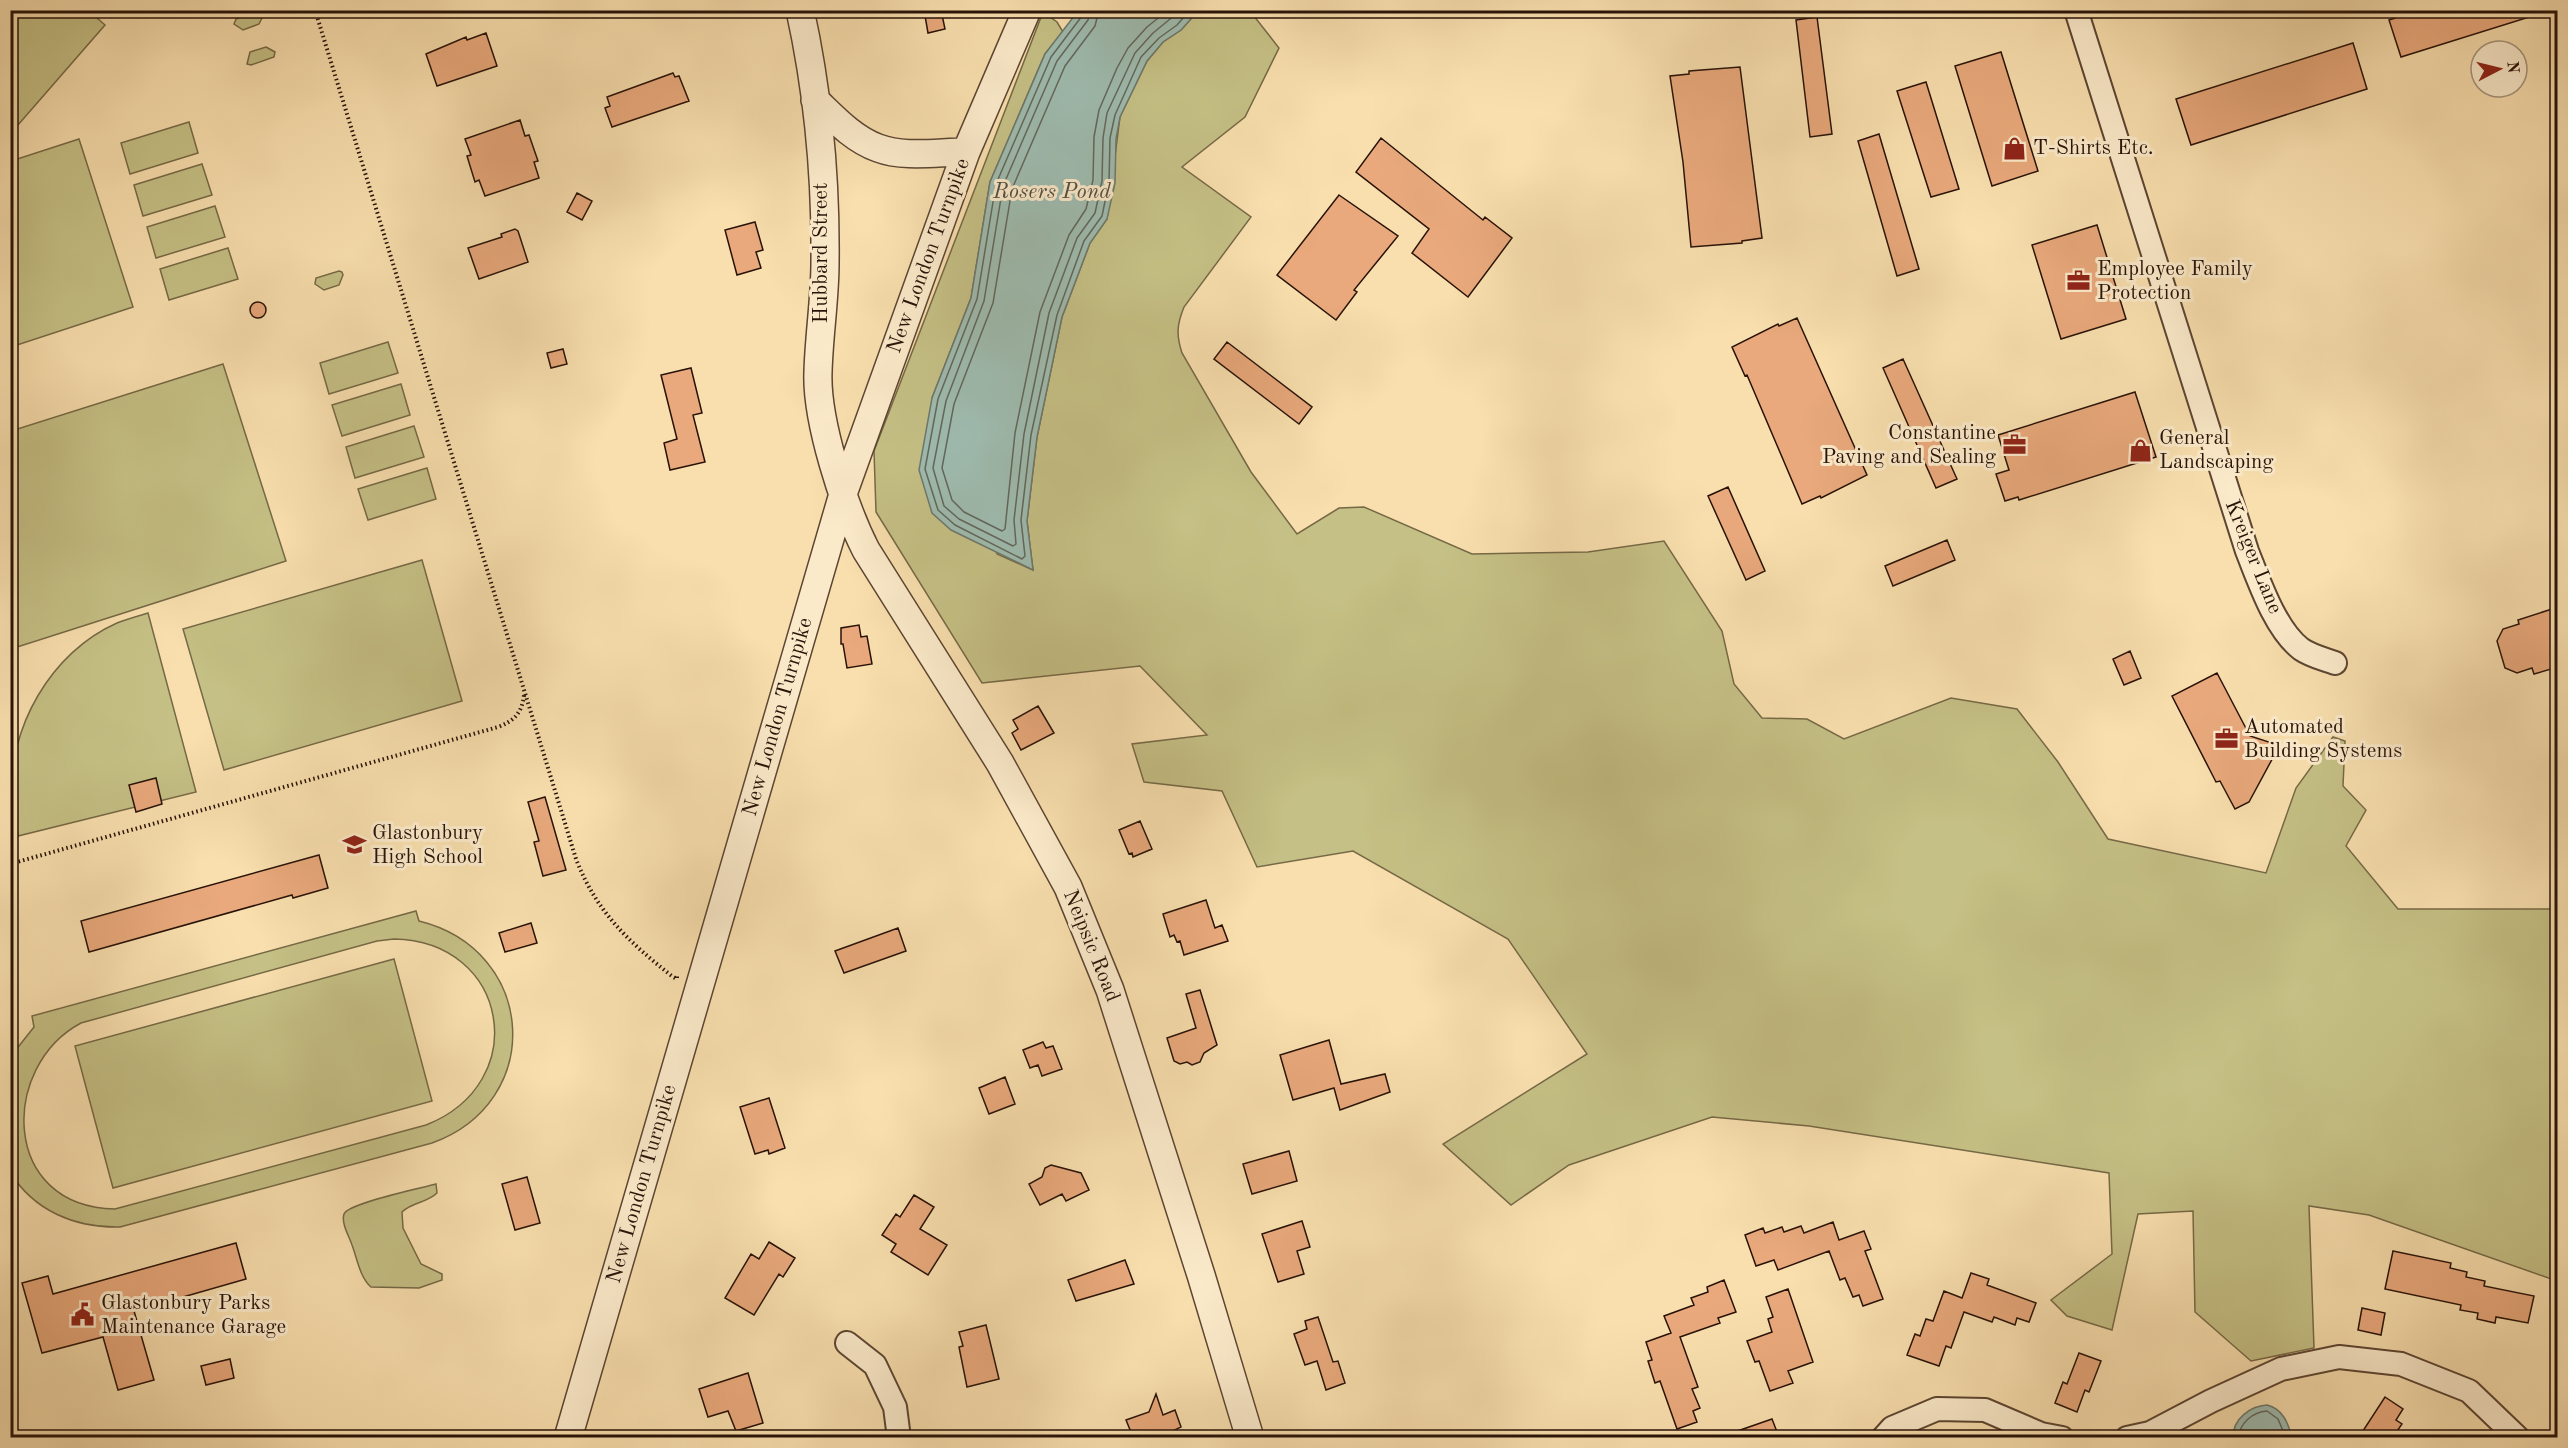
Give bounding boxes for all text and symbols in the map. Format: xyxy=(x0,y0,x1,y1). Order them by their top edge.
north arrow xyxy=(2469,39,2529,99)
text: N xyxy=(2503,60,2521,75)
shop icon: T-Shirts Etc. xyxy=(2002,135,2028,161)
place label: T-Shirts Etc. xyxy=(2033,138,2154,159)
street label: New London Turnpike xyxy=(884,156,974,356)
water label: Rosers Pond xyxy=(992,181,1111,203)
street label: Hubbard Street xyxy=(811,183,832,323)
place label: Employee Family Protection xyxy=(2097,259,2253,304)
office icon: Employee Family Protection xyxy=(2066,268,2092,294)
place label: Constantine Paving and Sealing xyxy=(1822,423,1997,468)
place label: General Landscaping xyxy=(2159,428,2274,473)
office icon: Constantine Paving and Sealing xyxy=(2001,432,2027,458)
shop icon: General Landscaping xyxy=(2128,437,2154,463)
street label: Kreiger Lane xyxy=(2221,497,2285,617)
street label: New London Turnpike xyxy=(740,615,816,819)
place label: Automated Building Systems xyxy=(2244,717,2402,762)
office icon: Automated Building Systems xyxy=(2213,726,2239,752)
place label: Glastonbury High School xyxy=(372,823,483,868)
school or university icon: Glastonbury High School xyxy=(341,832,367,858)
street label: Neipsic Road xyxy=(1059,887,1123,1005)
street label: New London Turnpike xyxy=(604,1082,680,1286)
place label: Glastonbury Parks Maintenance Garage xyxy=(101,1293,286,1338)
public building icon: Glastonbury Parks Maintenance Garage xyxy=(70,1302,96,1328)

